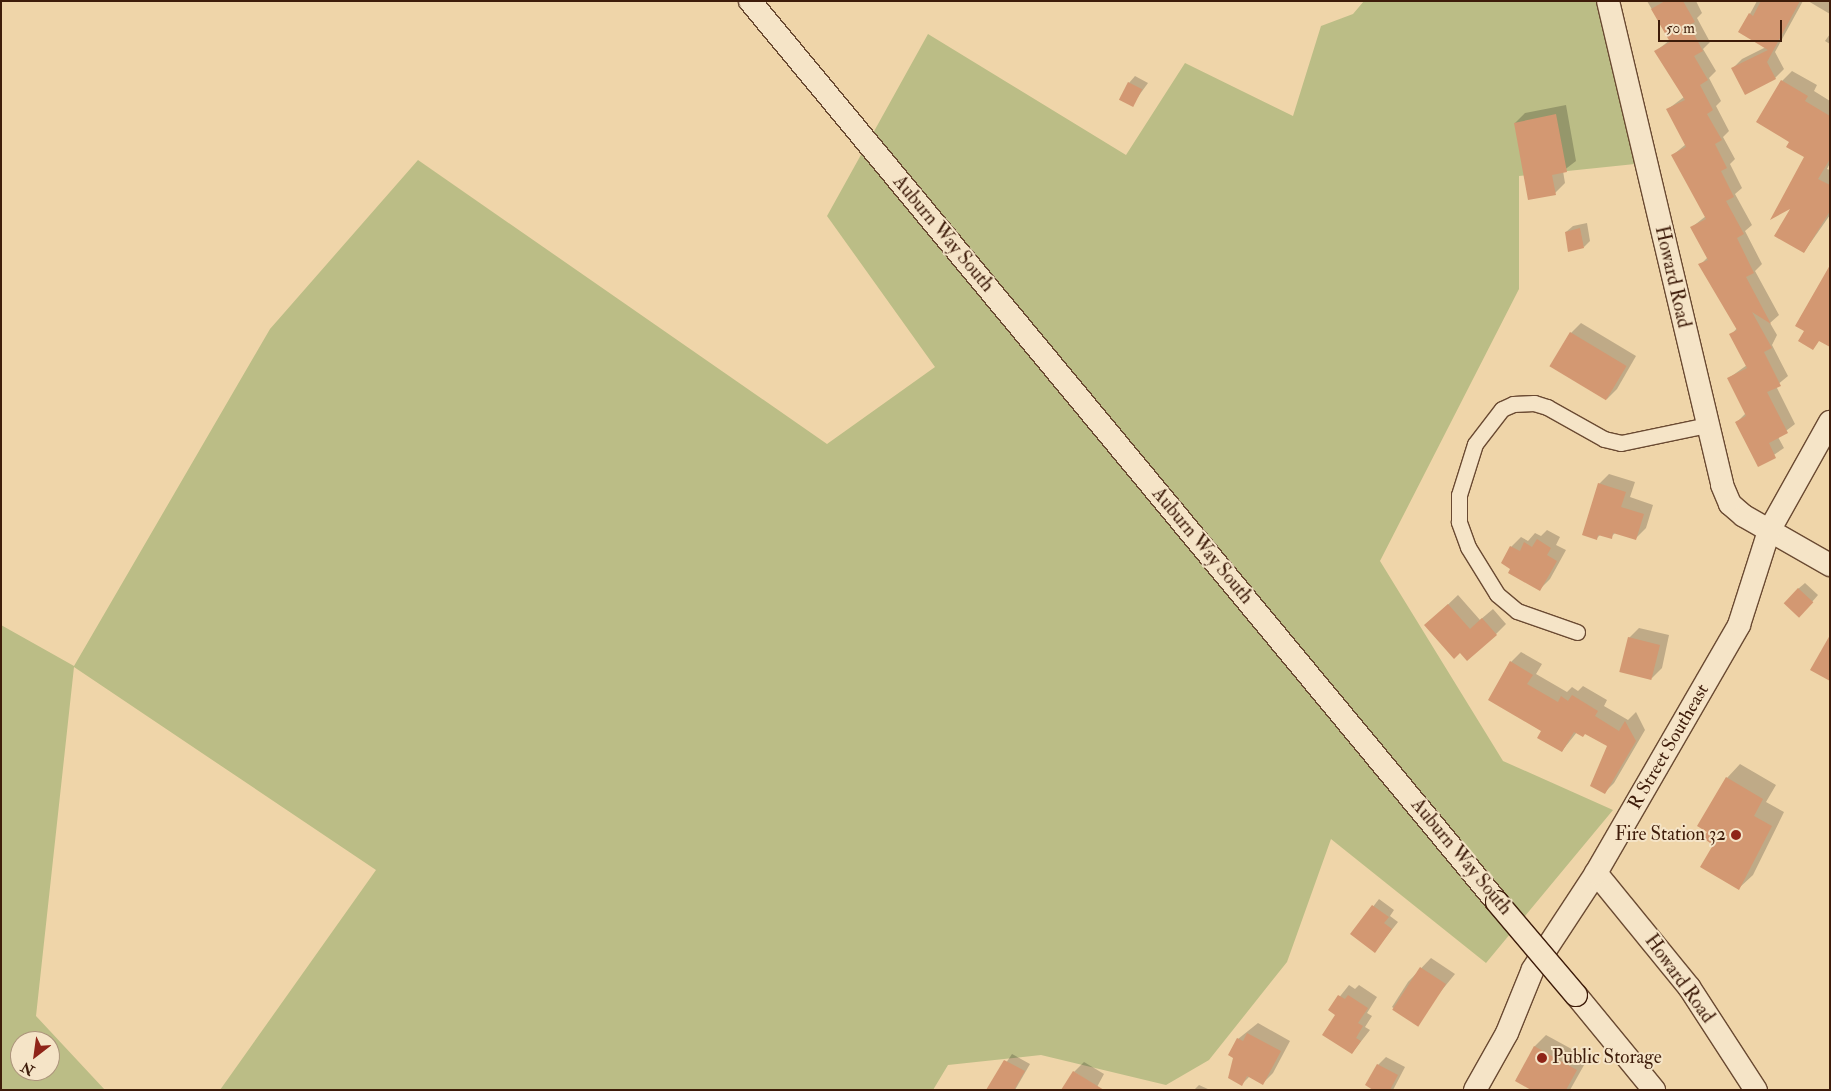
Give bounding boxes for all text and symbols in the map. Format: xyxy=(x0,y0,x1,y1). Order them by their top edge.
scale bar xyxy=(1661,10,1785,42)
text: 50 m xyxy=(1666,19,1695,38)
street label: Auburn Way South xyxy=(888,171,998,297)
street label: Howard Road xyxy=(1649,224,1695,330)
street label: Auburn Way South xyxy=(1147,483,1257,609)
street label: R Street Southeast xyxy=(1624,680,1714,814)
street label: Auburn Way South xyxy=(1406,794,1516,920)
place label: Fire Station 32 xyxy=(1615,824,1726,846)
marker: Fire Station 32 xyxy=(1730,829,1742,841)
street label: Howard Road xyxy=(1639,930,1719,1028)
north arrow xyxy=(10,1031,60,1081)
place label: Public Storage xyxy=(1552,1047,1662,1069)
marker: Public Storage xyxy=(1536,1052,1548,1064)
text: N xyxy=(18,1058,37,1079)

